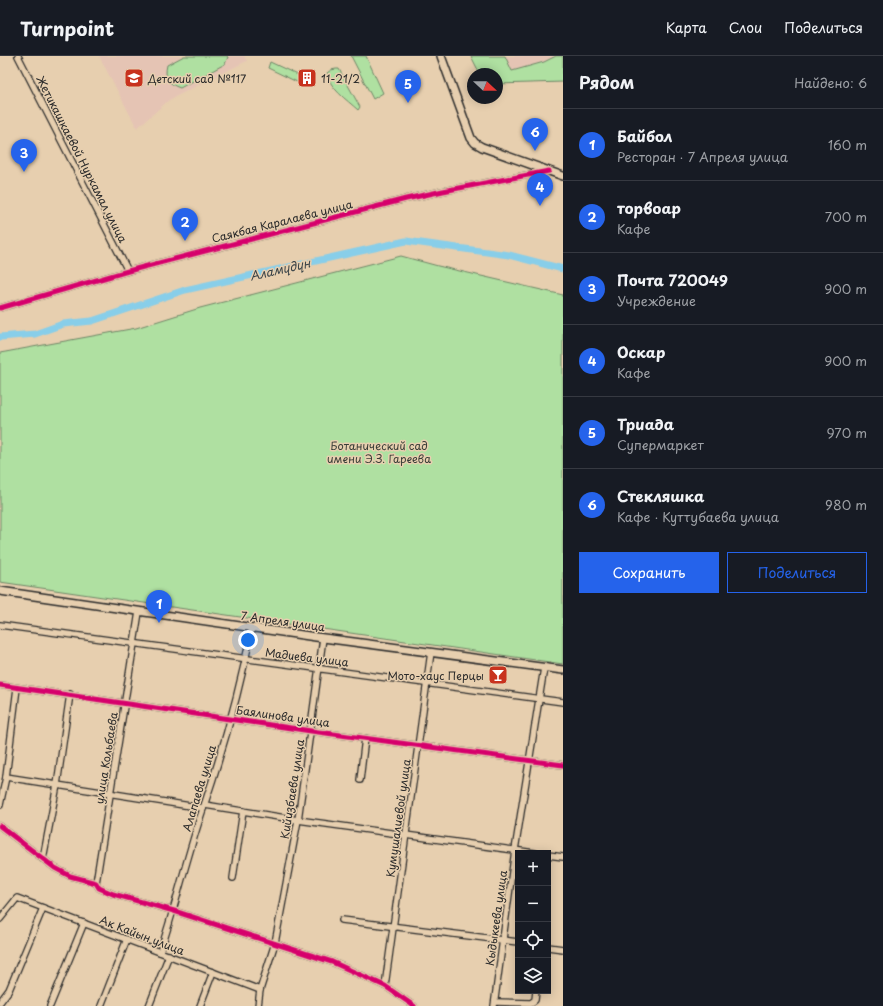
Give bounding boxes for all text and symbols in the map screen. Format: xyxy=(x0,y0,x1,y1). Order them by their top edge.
text: Turnpoint xyxy=(20,14,114,42)
text: Карта xyxy=(666,17,707,38)
text: Слои xyxy=(729,17,762,38)
text: Поделиться xyxy=(784,17,863,38)
school or university icon: Детский сад №117 xyxy=(123,67,145,89)
building icon: 11-21/2 xyxy=(296,67,318,89)
north arrow xyxy=(467,68,503,104)
text: Рядом xyxy=(579,69,634,95)
place label: Детский сад №117 xyxy=(147,70,246,87)
place label: 11-21/2 xyxy=(321,70,360,87)
pin: 5 xyxy=(395,70,421,103)
street label: Жетикашкаевой Нуркамал улица xyxy=(32,73,132,246)
text: Найдено: 6 xyxy=(794,73,867,92)
pin: 6 xyxy=(522,118,548,151)
text: Байбол xyxy=(617,124,673,147)
text: 1 xyxy=(589,135,595,154)
text: 160 m xyxy=(828,135,867,154)
pin: 3 xyxy=(11,139,37,172)
text: Ресторан · 7 Апреля улица xyxy=(617,147,788,166)
pin: 4 xyxy=(527,173,553,206)
street label: Саякбая Каралаева улица xyxy=(210,195,354,247)
text: торвоар xyxy=(617,196,681,219)
text: 2 xyxy=(587,207,597,226)
text: 700 m xyxy=(825,207,867,226)
pin: 2 xyxy=(172,208,198,241)
text: Кафе xyxy=(617,219,650,238)
water label: Аламүдүн xyxy=(248,253,314,285)
text: Почта 720049 xyxy=(617,268,728,291)
text: 3 xyxy=(588,279,596,298)
text: 900 m xyxy=(824,279,867,298)
text: Учреждение xyxy=(617,291,696,310)
text: Оскар xyxy=(617,340,665,363)
text: 4 xyxy=(588,351,596,370)
text: 900 m xyxy=(824,351,867,370)
text: Кафе xyxy=(617,363,650,382)
text: Триада xyxy=(617,412,674,435)
text: 5 xyxy=(588,423,596,442)
text: 970 m xyxy=(826,423,867,442)
text: Супермаркет xyxy=(617,435,704,454)
park label: Ботанический сад имени Э.З. Гареева xyxy=(327,437,431,467)
text: Стекляшка xyxy=(617,484,704,507)
text: 6 xyxy=(587,495,597,514)
text: 980 m xyxy=(825,495,867,514)
text: Кафе · Куттубаева улица xyxy=(617,507,779,526)
button: Сохранить xyxy=(579,552,719,593)
button: Поделиться xyxy=(727,552,867,593)
pin: 1 xyxy=(146,590,172,623)
street label: 7 Апреля улица xyxy=(240,607,326,635)
your location xyxy=(238,630,258,650)
street label: Мадиева улица xyxy=(264,643,350,671)
bar icon: Мото-хаус Перцы xyxy=(487,664,509,686)
place label: Мото-хаус Перцы xyxy=(387,667,484,684)
street label: Баялинова улица xyxy=(235,701,331,731)
street label: улица Кольбаева xyxy=(90,711,122,805)
street label: Кийизбаева улица xyxy=(276,738,308,840)
street label: Алапаева улица xyxy=(178,743,220,833)
street label: Кумушалиевой улица xyxy=(381,758,415,878)
map controls xyxy=(515,850,551,994)
button: + xyxy=(515,850,551,886)
street label: Кыдыкеева улица xyxy=(481,869,511,967)
button: − xyxy=(515,886,551,922)
street label: Ак Кайын улица xyxy=(97,911,187,959)
button: locate xyxy=(515,922,551,958)
button: layers xyxy=(515,958,551,994)

